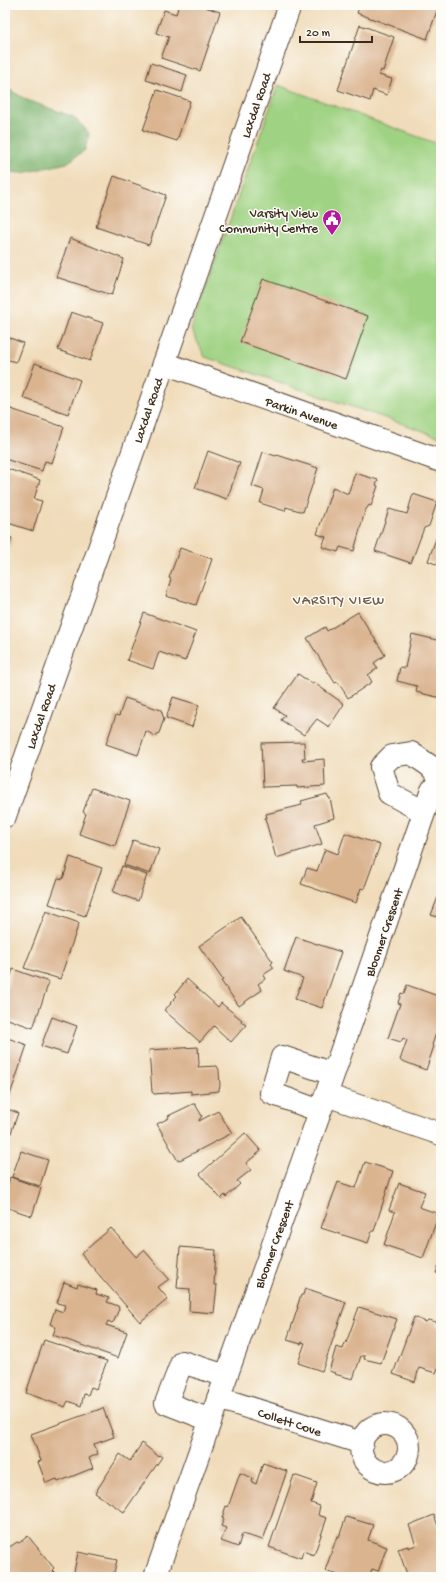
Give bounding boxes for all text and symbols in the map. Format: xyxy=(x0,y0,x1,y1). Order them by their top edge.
scale bar xyxy=(300,18,372,44)
text: 20 m xyxy=(306,27,331,41)
street label: Laxdal Road xyxy=(239,70,276,140)
place label: Varsity View Community Centre xyxy=(219,207,318,237)
public building icon: Varsity View Community Centre xyxy=(321,208,343,236)
street label: Laxdal Road xyxy=(131,375,168,445)
street label: Parkin Avenue xyxy=(262,395,340,434)
district label: VARSITY VIEW xyxy=(292,593,385,610)
street label: Laxdal Road xyxy=(24,681,61,751)
street label: Bloomer Crescent xyxy=(363,885,408,980)
street label: Bloomer Crescent xyxy=(252,1197,299,1292)
street label: Collett Cove xyxy=(255,1406,323,1441)

